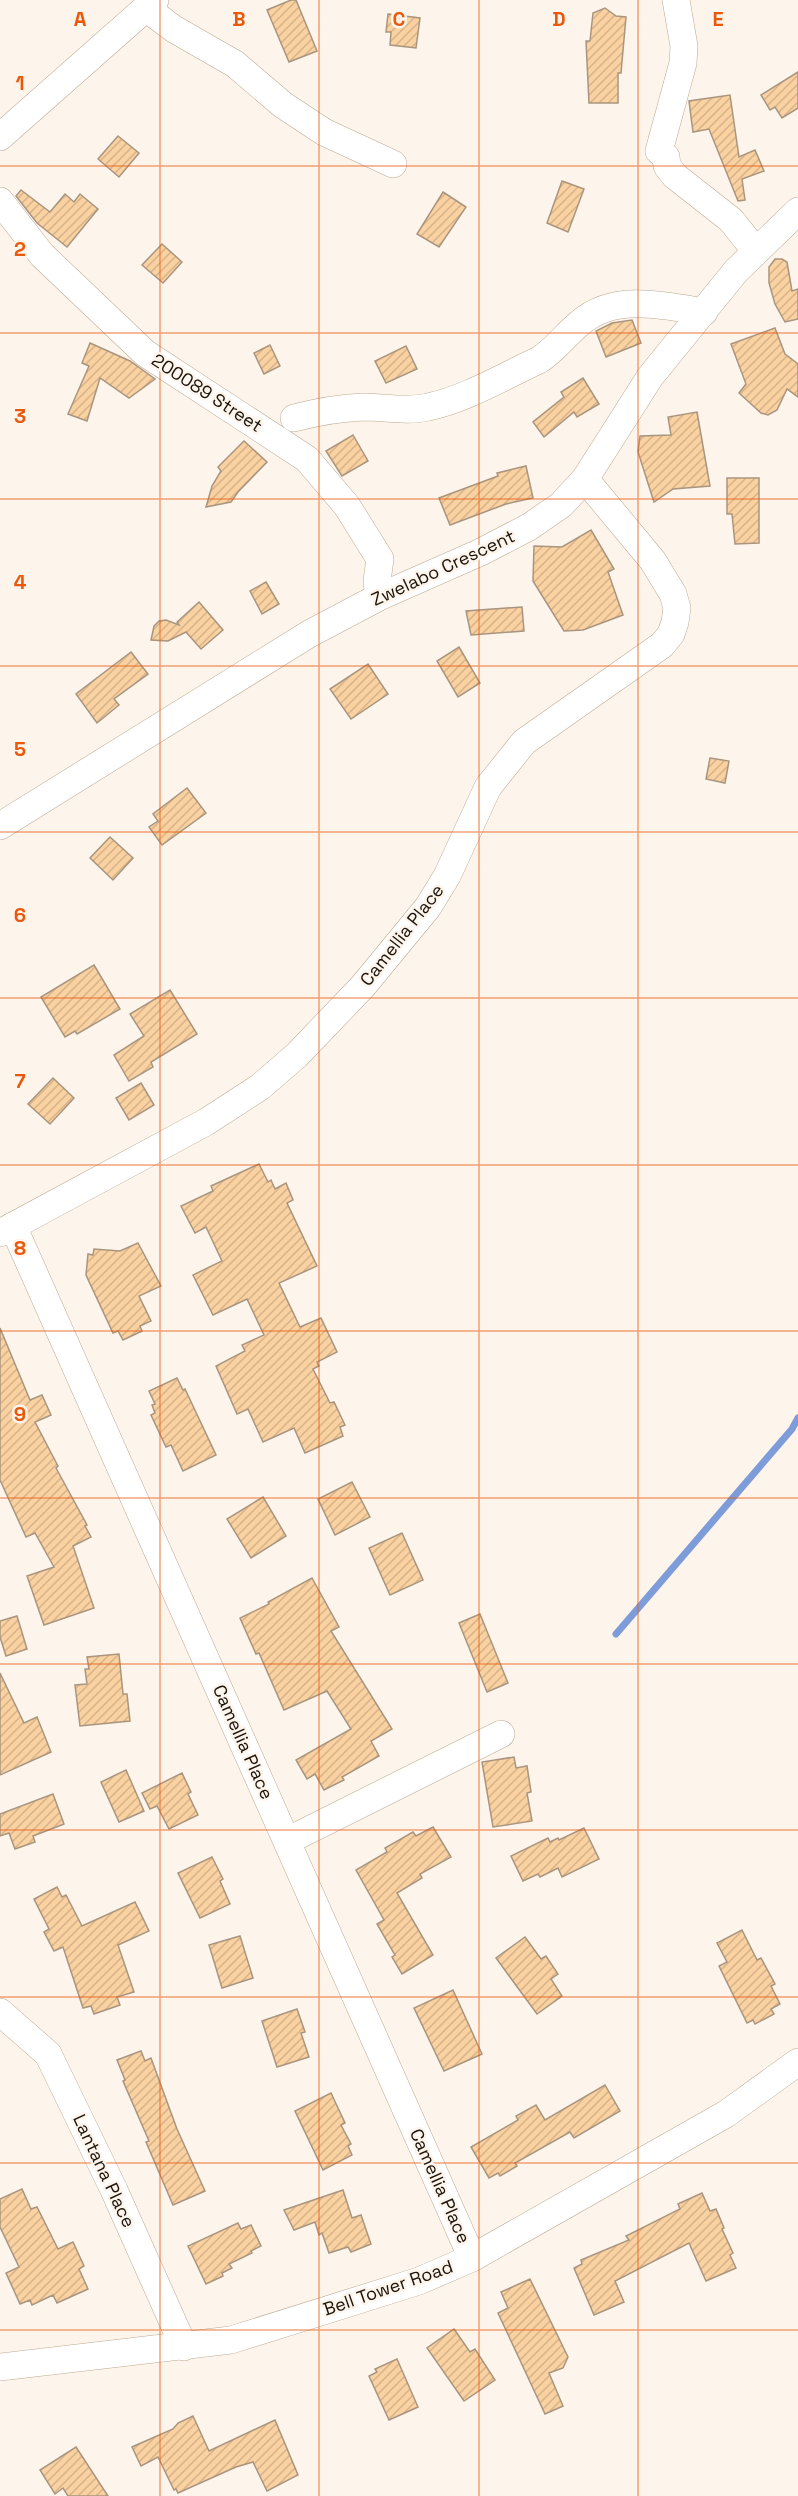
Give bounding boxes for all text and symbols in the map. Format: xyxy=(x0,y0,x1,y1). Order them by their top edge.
text: A xyxy=(74,6,87,32)
text: B xyxy=(232,6,246,32)
text: C xyxy=(393,6,406,32)
text: D xyxy=(552,6,566,32)
text: E xyxy=(712,6,724,32)
text: 1 xyxy=(15,70,25,96)
text: 2 xyxy=(14,236,26,262)
street label: 200089 Street xyxy=(148,348,267,437)
text: 3 xyxy=(14,403,26,429)
street label: Zwelabo Crescent xyxy=(367,524,518,611)
text: 4 xyxy=(14,569,27,595)
text: 5 xyxy=(14,736,26,762)
street label: Camellia Place xyxy=(355,879,449,990)
text: 6 xyxy=(14,902,26,928)
text: 7 xyxy=(14,1068,26,1094)
text: 8 xyxy=(14,1235,26,1261)
text: 9 xyxy=(14,1401,26,1427)
street label: Camellia Place xyxy=(208,1681,279,1803)
street label: Lantana Place xyxy=(68,2111,141,2231)
street label: Camellia Place xyxy=(405,2125,476,2247)
street label: Bell Tower Road xyxy=(320,2255,456,2320)

